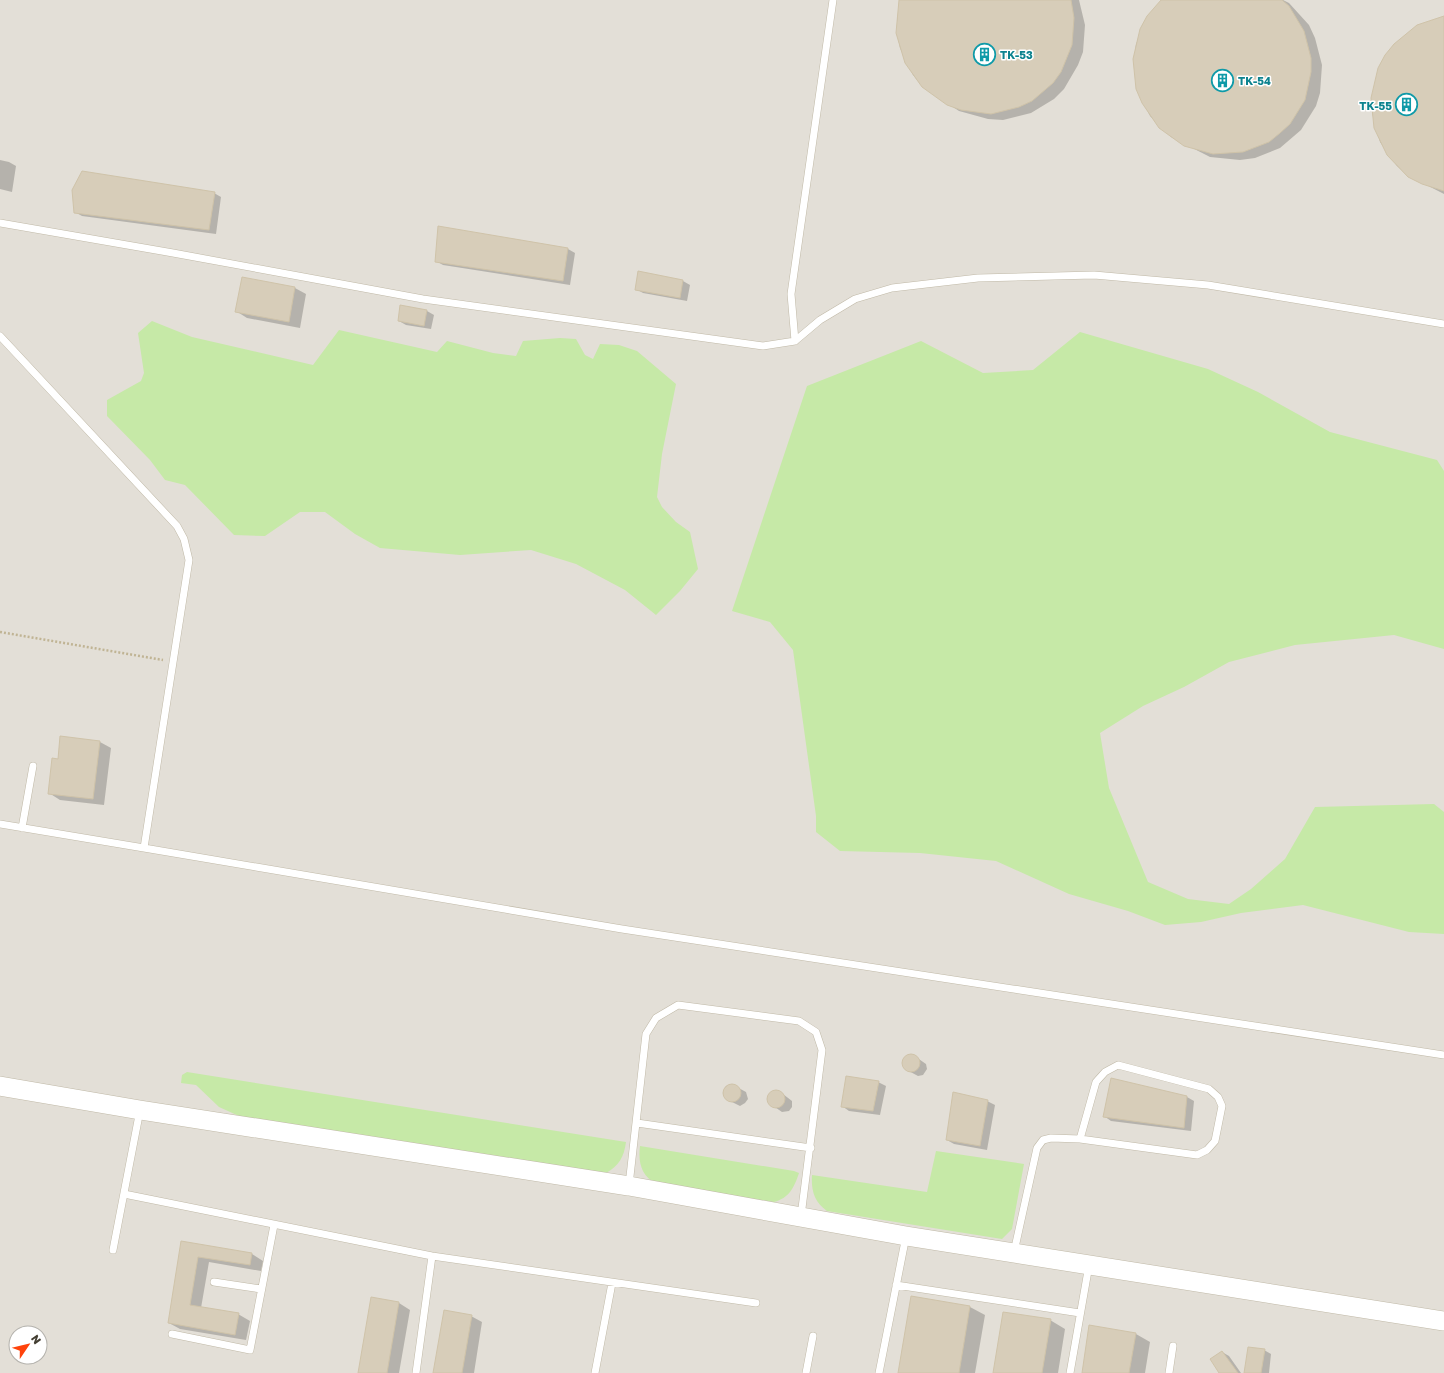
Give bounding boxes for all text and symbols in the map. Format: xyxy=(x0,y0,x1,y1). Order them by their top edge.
building icon: TK-53 xyxy=(972,41,998,67)
place label: TK-53 xyxy=(1000,48,1033,61)
building icon: TK-54 xyxy=(1209,67,1235,93)
place label: TK-54 xyxy=(1238,74,1271,87)
building icon: TK-55 xyxy=(1394,92,1420,118)
place label: TK-55 xyxy=(1359,99,1392,112)
north arrow xyxy=(8,1325,48,1365)
text: N xyxy=(29,1332,44,1346)

